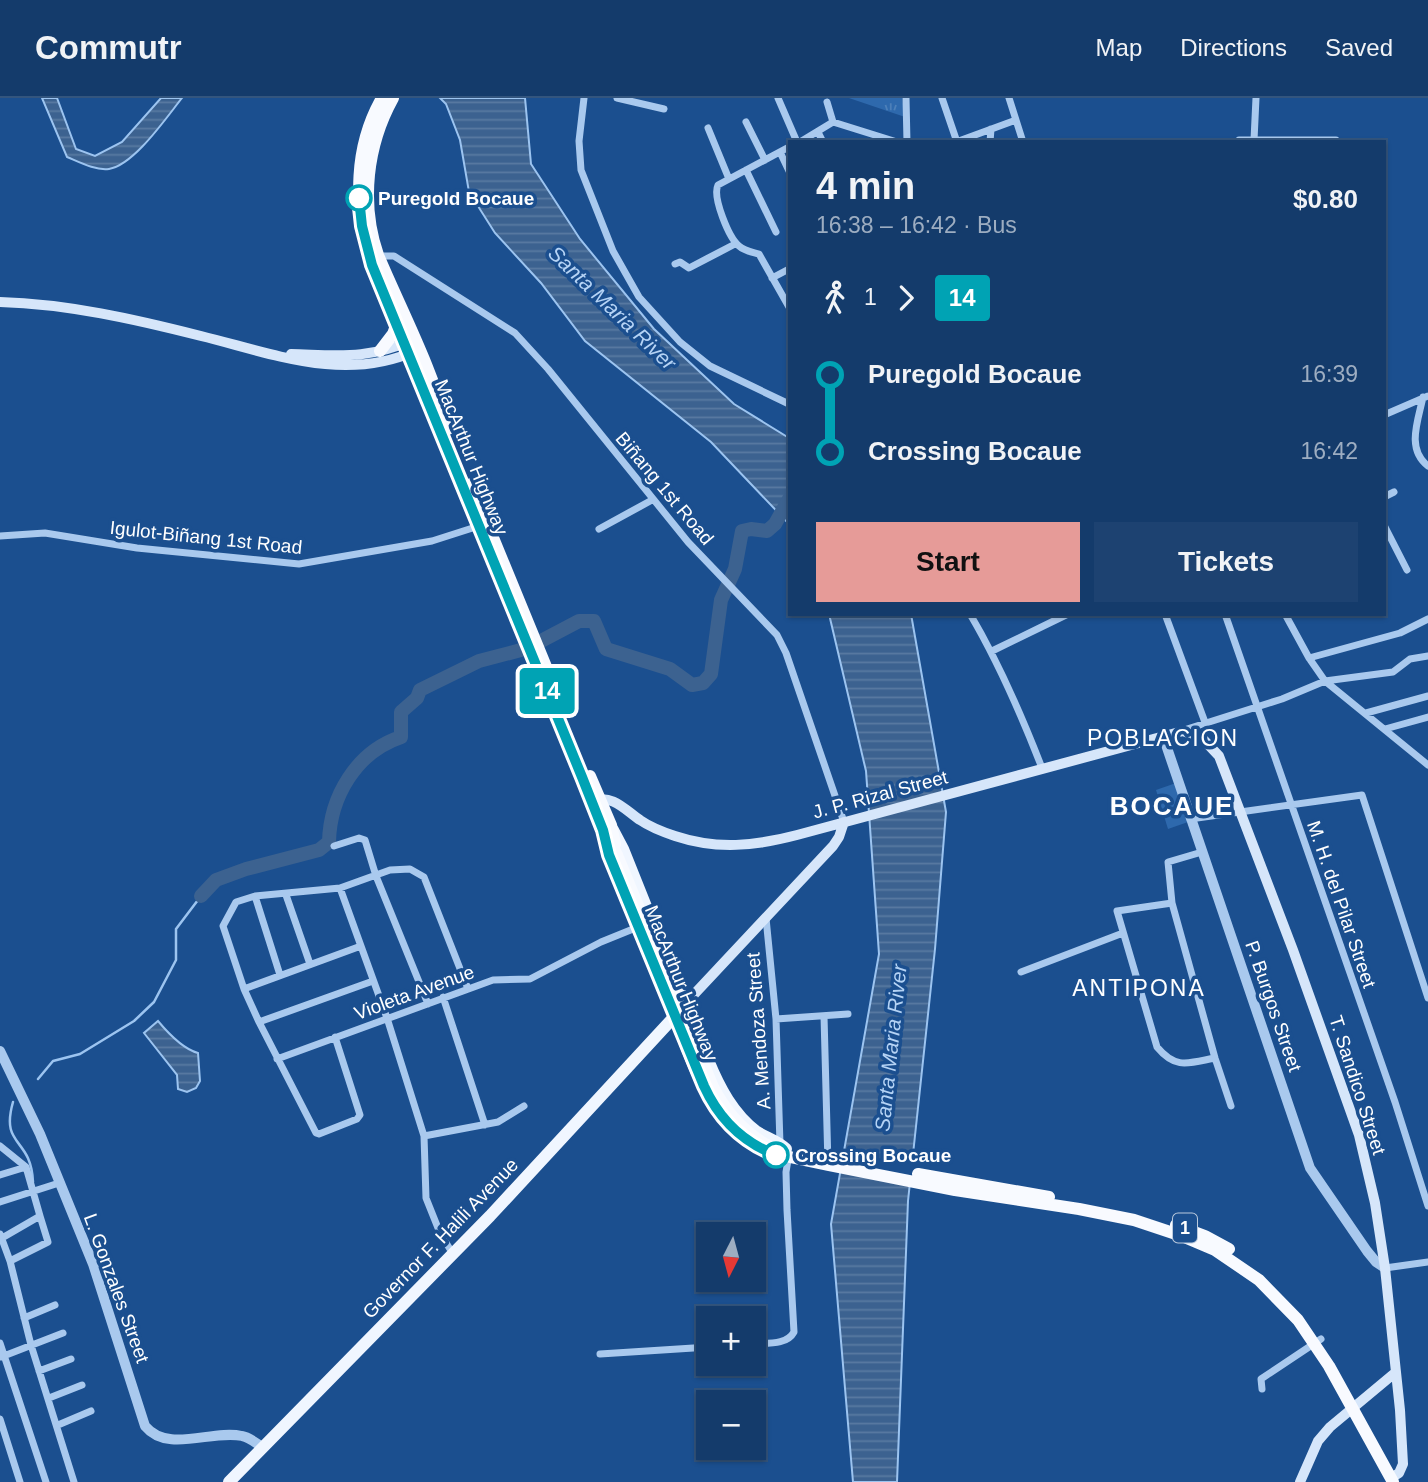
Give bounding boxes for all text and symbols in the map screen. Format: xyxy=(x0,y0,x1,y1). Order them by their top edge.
text: Commutr xyxy=(35,29,182,66)
text: Map xyxy=(1096,34,1142,61)
text: Directions xyxy=(1180,34,1287,61)
text: Saved xyxy=(1325,34,1393,61)
text: 4 min xyxy=(816,165,915,207)
text: $0.80 xyxy=(1293,184,1358,214)
marker: Puregold Bocaue xyxy=(346,185,372,211)
place label: Puregold Bocaue xyxy=(378,188,534,209)
text: 16:38 – 16:42 · Bus xyxy=(816,212,1017,238)
water label: Santa Maria River xyxy=(544,241,682,375)
icon: walk xyxy=(816,279,854,317)
icon: forward xyxy=(887,279,925,317)
text: 1 xyxy=(864,284,877,310)
text: 14 xyxy=(949,284,976,311)
text: Puregold Bocaue xyxy=(868,359,1082,389)
text: 16:39 xyxy=(1300,361,1358,387)
street label: MacArthur Highway xyxy=(431,376,513,538)
street label: Biñang 1st Road xyxy=(611,428,718,549)
text: Crossing Bocaue xyxy=(868,436,1082,466)
text: 16:42 xyxy=(1300,438,1358,464)
street label: Igulot-Biñang 1st Road xyxy=(109,517,303,558)
button: Start xyxy=(816,522,1080,602)
button: Tickets xyxy=(1094,522,1358,602)
line badge: 14 xyxy=(516,668,578,714)
text: 14 xyxy=(534,677,560,704)
district label: POBLACION xyxy=(1087,725,1239,751)
street label: J. P. Rizal Street xyxy=(810,766,951,823)
district label: BOCAUE xyxy=(1110,791,1234,821)
street label: M. H. del Pilar Street xyxy=(1303,818,1380,991)
street label: MacArthur Highway xyxy=(641,902,723,1064)
street label: P. Burgos Street xyxy=(1241,938,1306,1075)
street label: A. Mendoza Street xyxy=(742,951,774,1110)
street label: Violeta Avenue xyxy=(351,961,477,1024)
water label: Santa Maria River xyxy=(870,962,911,1133)
district label: ANTIPONA xyxy=(1072,975,1206,1001)
street label: T. Sandico Street xyxy=(1325,1013,1390,1158)
marker: Crossing Bocaue xyxy=(763,1142,789,1168)
place label: Crossing Bocaue xyxy=(795,1145,951,1166)
street label: Governor F. Halili Avenue xyxy=(358,1154,522,1323)
street label: L. Gonzales Street xyxy=(80,1211,154,1366)
road number: 1 xyxy=(1173,1213,1197,1242)
north arrow xyxy=(696,1222,766,1292)
map controls xyxy=(696,1222,766,1460)
button: + xyxy=(696,1306,766,1376)
button: − xyxy=(696,1390,766,1460)

